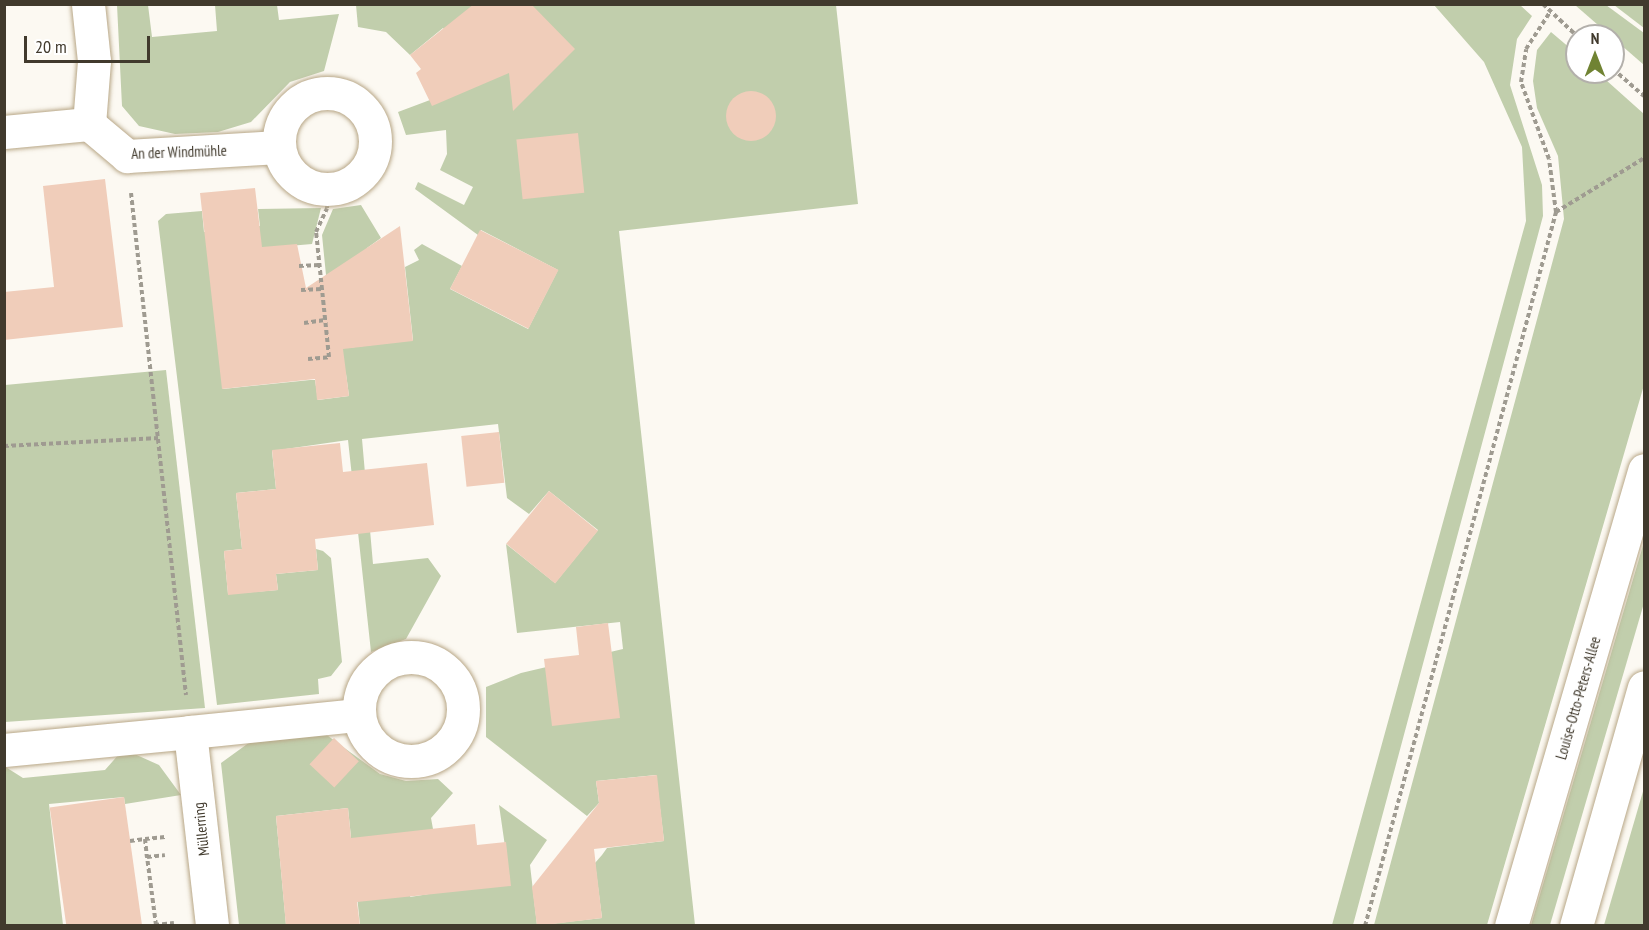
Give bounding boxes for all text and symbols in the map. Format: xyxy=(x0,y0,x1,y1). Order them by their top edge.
scale bar xyxy=(27,24,153,62)
north arrow xyxy=(1565,24,1625,84)
text: N xyxy=(1591,28,1599,48)
text: 20 m xyxy=(35,35,67,58)
street label: An der Windmühle xyxy=(131,141,227,163)
street label: Louise-Otto-Peters-Allee xyxy=(1552,634,1604,762)
street label: Müllerring xyxy=(189,801,213,857)

